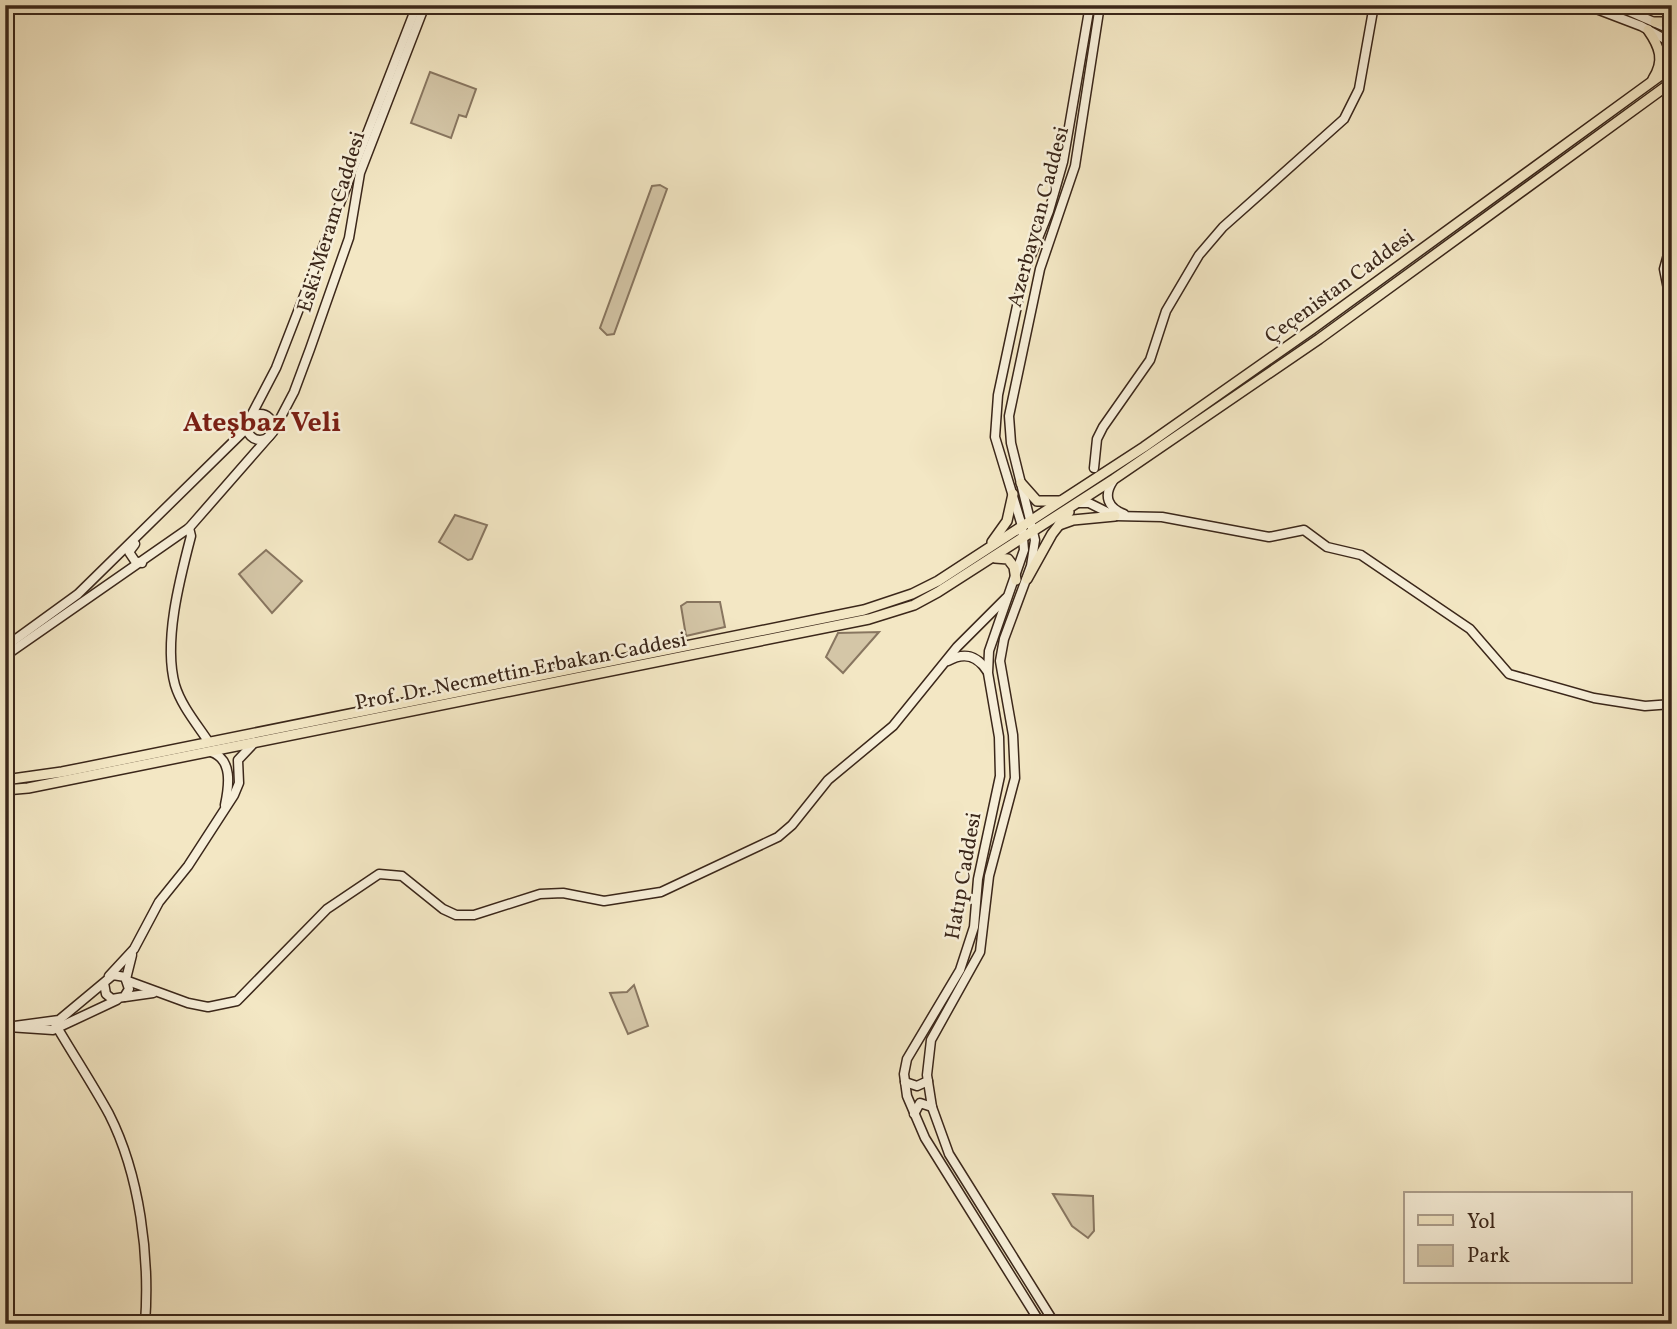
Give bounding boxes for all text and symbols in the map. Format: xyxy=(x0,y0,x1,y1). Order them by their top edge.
street label: Azerbaycan Caddesi xyxy=(1001,123,1077,311)
street label: Eski Meram Caddesi xyxy=(291,128,373,316)
street label: Çeçenistan Caddesi xyxy=(1259,223,1421,351)
district label: Ateşbaz Veli xyxy=(183,404,341,443)
street label: Prof. Dr. Necmettin Erbakan Caddesi xyxy=(353,626,689,718)
street label: Hatıp Caddesi xyxy=(939,810,989,942)
legend xyxy=(1404,1192,1632,1284)
text: Yol xyxy=(1467,1208,1496,1237)
text: Park xyxy=(1467,1242,1510,1271)

